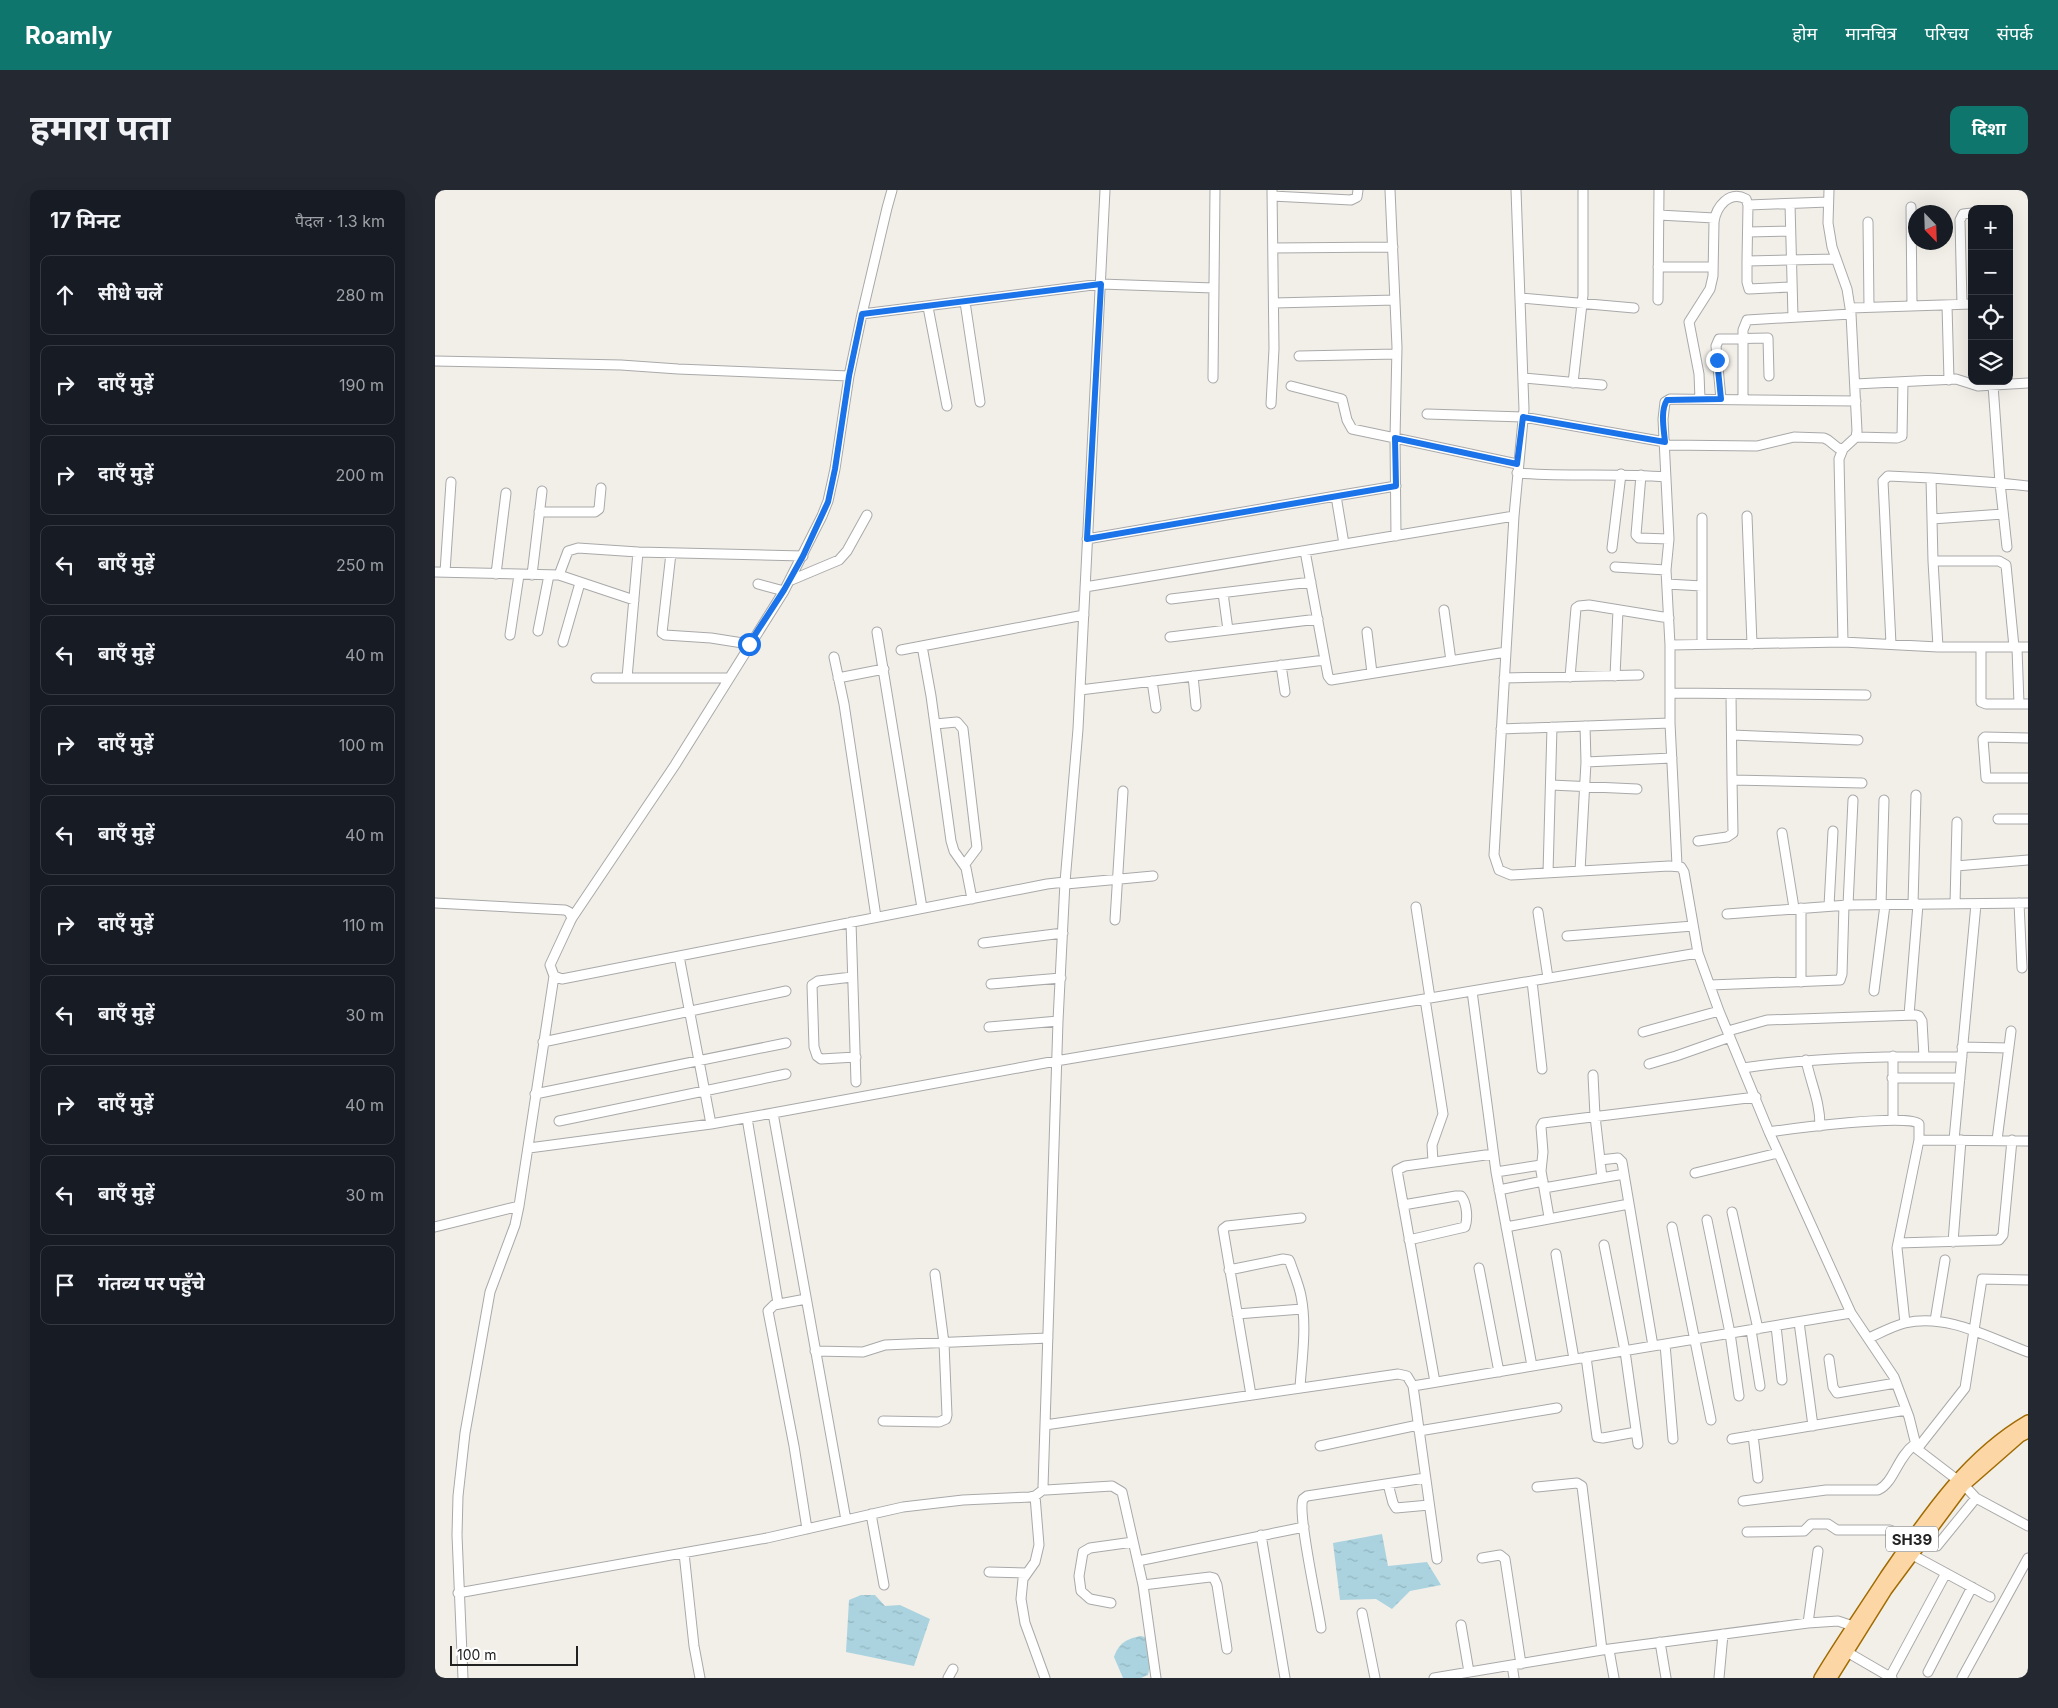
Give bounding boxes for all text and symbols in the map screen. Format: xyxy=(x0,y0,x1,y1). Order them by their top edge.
text: Roamly xyxy=(25,21,112,50)
text: होम xyxy=(1792,23,1817,44)
text: मानचित्र xyxy=(1845,23,1897,44)
text: परिचय xyxy=(1925,23,1969,44)
text: संपर्क xyxy=(1997,23,2033,44)
text: हमारा पता xyxy=(30,106,170,148)
button: दिशा xyxy=(1950,106,2028,154)
north arrow xyxy=(1908,205,1953,250)
map controls xyxy=(1968,205,2013,385)
button: + xyxy=(1968,205,2013,250)
text: 17 मिनट xyxy=(50,208,120,233)
text: पैदल · 1.3 km xyxy=(295,211,385,231)
button: − xyxy=(1968,250,2013,295)
icon: ahead xyxy=(51,281,79,309)
text: सीधे चलें xyxy=(98,282,162,305)
text: 280 m xyxy=(336,285,384,305)
button: locate xyxy=(1968,295,2013,340)
button: layers xyxy=(1968,340,2013,385)
route end xyxy=(1706,349,1729,372)
icon: right xyxy=(51,371,79,399)
text: दाएँ मुड़ें xyxy=(98,372,154,395)
text: 190 m xyxy=(339,375,384,395)
icon: right xyxy=(51,461,79,489)
text: दाएँ मुड़ें xyxy=(98,462,154,485)
text: 200 m xyxy=(336,465,384,485)
icon: left xyxy=(51,551,79,579)
text: बाएँ मुड़ें xyxy=(98,552,155,575)
text: 250 m xyxy=(336,555,384,575)
route start xyxy=(738,633,761,656)
icon: left xyxy=(51,641,79,669)
text: बाएँ मुड़ें xyxy=(98,642,155,665)
text: 40 m xyxy=(345,645,384,665)
icon: right xyxy=(51,731,79,759)
text: दाएँ मुड़ें xyxy=(98,732,154,755)
text: 100 m xyxy=(339,735,384,755)
icon: left xyxy=(51,821,79,849)
text: बाएँ मुड़ें xyxy=(98,822,155,845)
text: 40 m xyxy=(345,825,384,845)
icon: right xyxy=(51,911,79,939)
text: दाएँ मुड़ें xyxy=(98,912,154,935)
text: 110 m xyxy=(342,915,384,935)
icon: left xyxy=(51,1001,79,1029)
text: बाएँ मुड़ें xyxy=(98,1002,155,1025)
text: 30 m xyxy=(346,1005,384,1025)
icon: right xyxy=(51,1091,79,1119)
text: दाएँ मुड़ें xyxy=(98,1092,154,1115)
text: 40 m xyxy=(345,1095,384,1115)
icon: left xyxy=(51,1181,79,1209)
text: बाएँ मुड़ें xyxy=(98,1182,155,1205)
text: 30 m xyxy=(346,1185,384,1205)
icon: arrive xyxy=(51,1271,79,1299)
text: गंतव्य पर पहुँचे xyxy=(98,1272,205,1295)
road number: SH39 xyxy=(1886,1526,1938,1552)
scale bar xyxy=(450,1643,577,1666)
text: 100 m xyxy=(457,1646,497,1663)

